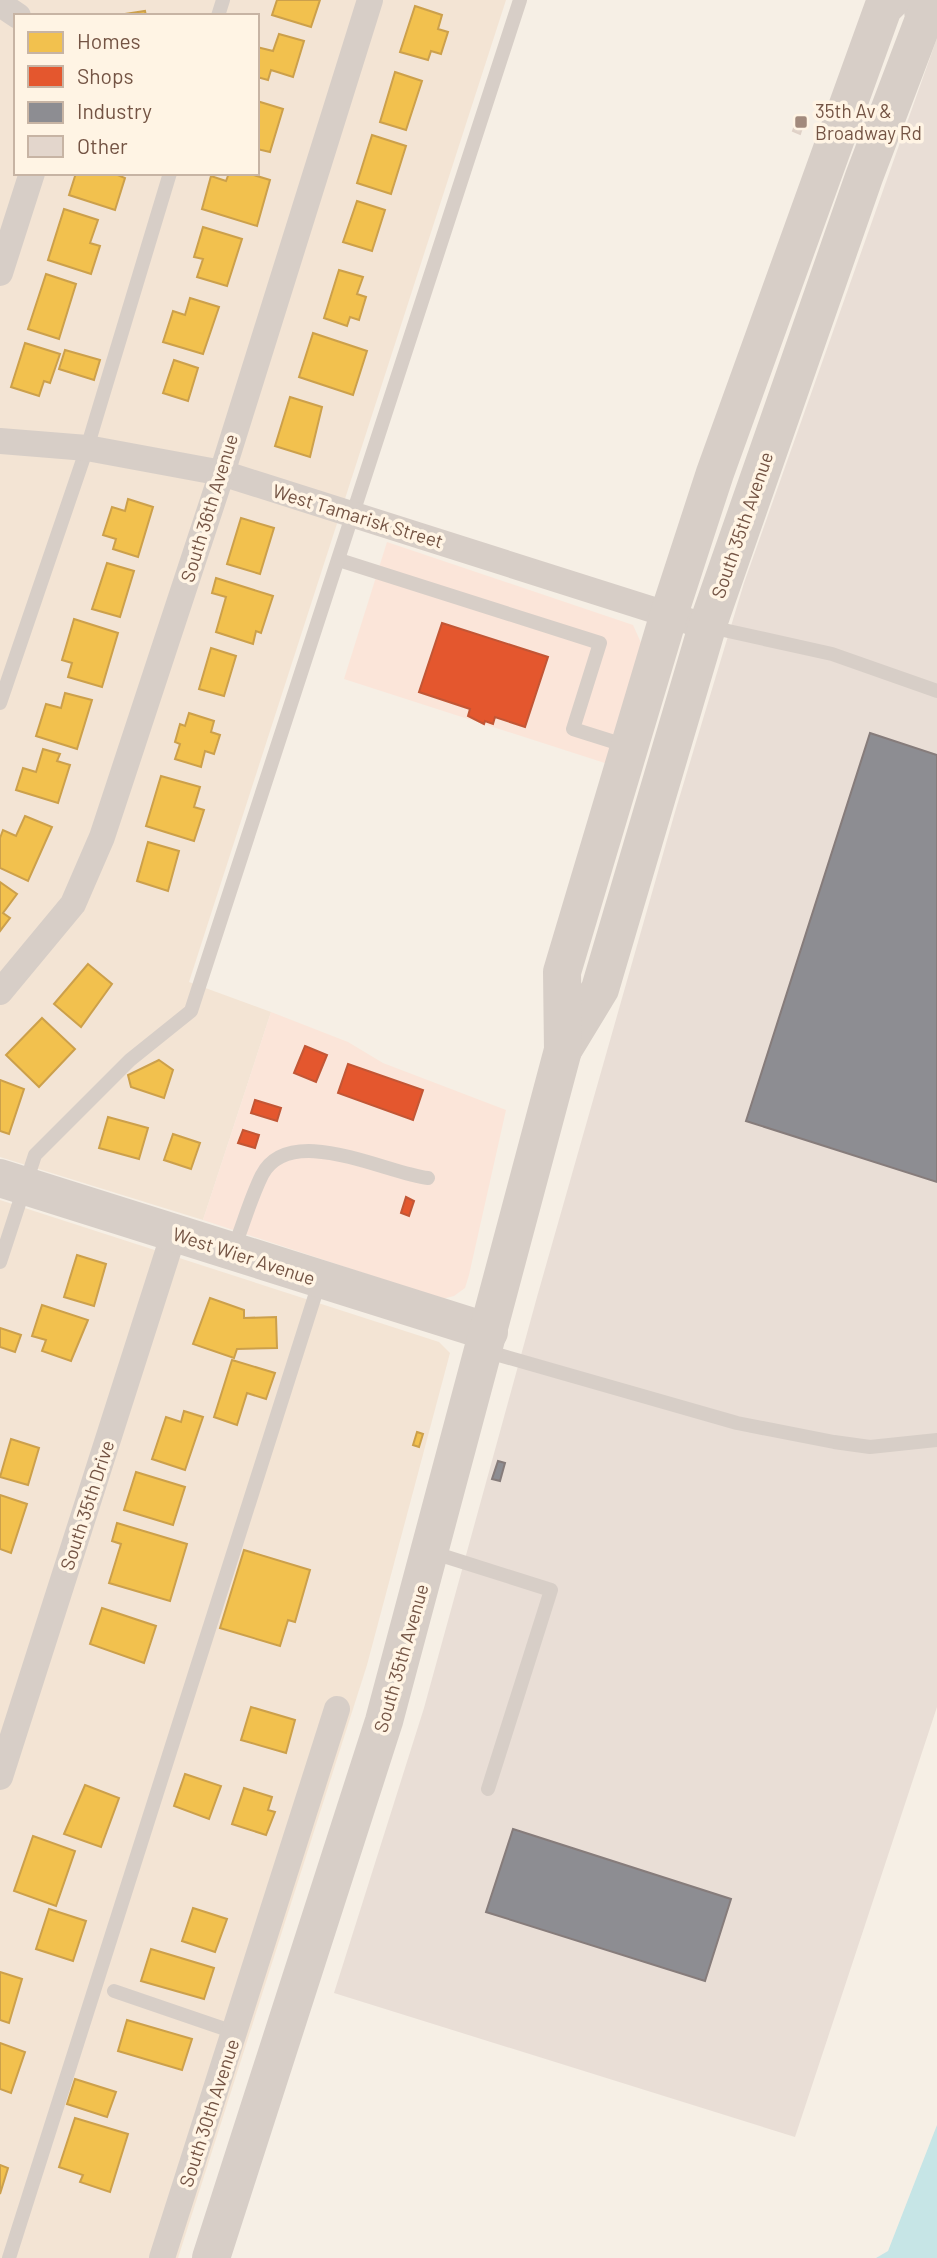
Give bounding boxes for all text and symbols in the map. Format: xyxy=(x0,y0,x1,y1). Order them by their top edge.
legend xyxy=(14,14,259,175)
text: Homes xyxy=(77,28,141,53)
text: Shops xyxy=(77,63,134,88)
text: Industry xyxy=(77,98,152,123)
place label: 35th Av & Broadway Rd xyxy=(815,99,922,144)
marker: 35th Av & Broadway Rd xyxy=(793,114,809,130)
text: Other xyxy=(77,133,128,158)
street label: South 36th Avenue xyxy=(175,431,242,585)
street label: South 35th Avenue xyxy=(706,449,777,601)
street label: West Tamarisk Street xyxy=(270,479,446,552)
street label: West Wier Avenue xyxy=(170,1222,318,1289)
street label: South 35th Drive xyxy=(55,1437,118,1573)
street label: South 35th Avenue xyxy=(368,1581,433,1735)
street label: South 30th Avenue xyxy=(174,2036,243,2190)

